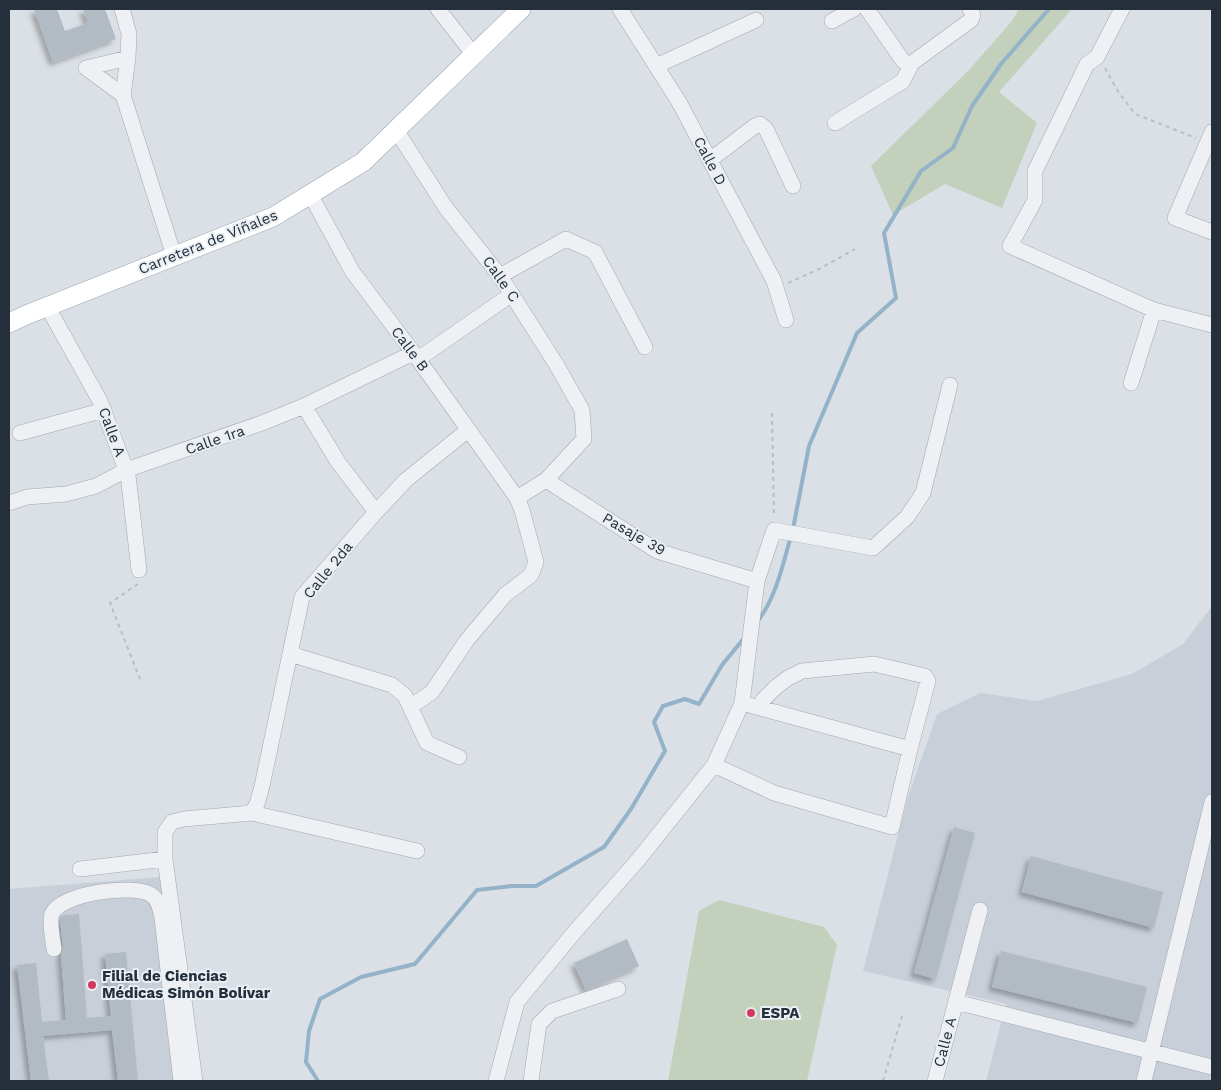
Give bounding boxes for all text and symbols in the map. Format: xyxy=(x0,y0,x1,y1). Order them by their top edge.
street label: Calle D xyxy=(690,134,730,188)
street label: Carretera de Viñales xyxy=(136,206,280,278)
street label: Calle C xyxy=(479,253,523,305)
street label: Calle B xyxy=(387,323,433,375)
street label: Calle A xyxy=(95,405,129,459)
street label: Calle 1ra xyxy=(183,421,248,459)
street label: Pasaje 39 xyxy=(599,509,669,559)
street label: Calle 2da xyxy=(299,537,357,602)
place label: Filial de Ciencias Médicas Simón Bolívar xyxy=(102,967,271,1002)
marker: Filial de Ciencias Médicas Simón Bolívar xyxy=(86,979,98,991)
place label: ESPA xyxy=(761,1004,800,1022)
marker: ESPA xyxy=(745,1007,757,1019)
street label: Calle A xyxy=(930,1015,960,1069)

